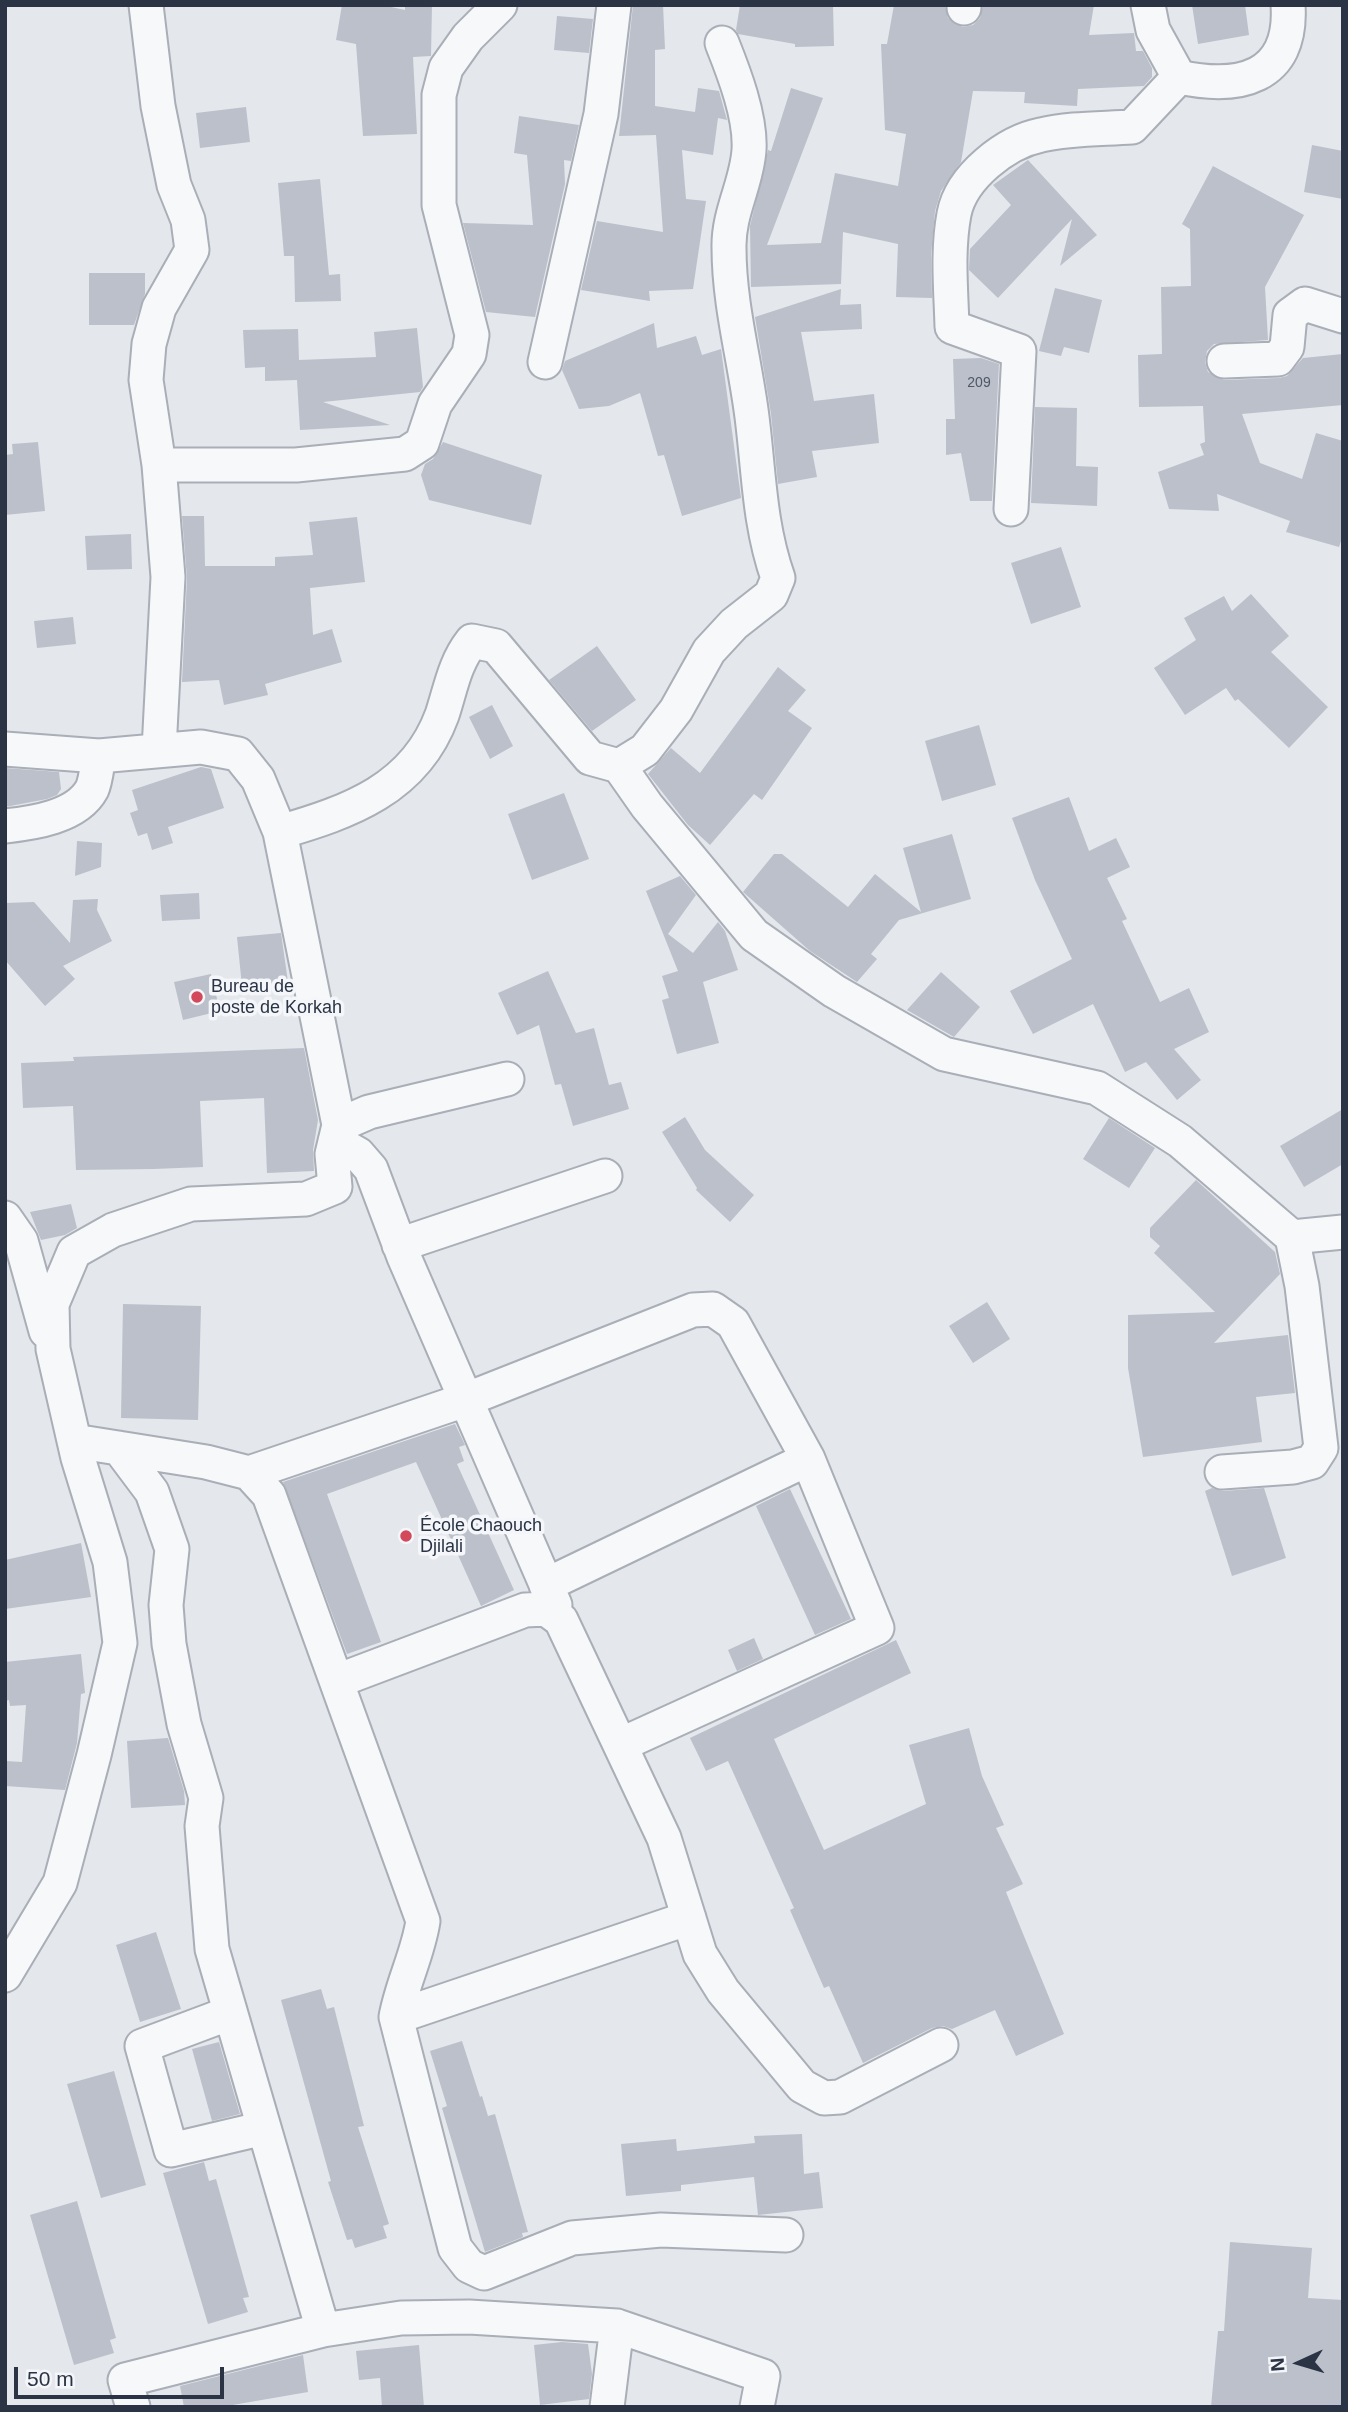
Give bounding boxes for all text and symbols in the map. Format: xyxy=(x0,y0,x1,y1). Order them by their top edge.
house number: 209 xyxy=(967,375,991,391)
place label: Bureau de poste de Korkah xyxy=(211,976,342,1018)
marker: Bureau de poste de Korkah xyxy=(189,989,205,1005)
place label: École Chaouch Djilali xyxy=(420,1515,542,1558)
marker: École Chaouch Djilali xyxy=(398,1528,414,1544)
north arrow xyxy=(1264,2328,1334,2398)
scale bar xyxy=(18,2352,228,2396)
text: N xyxy=(1267,2357,1289,2372)
text: 50 m xyxy=(27,2367,74,2390)

